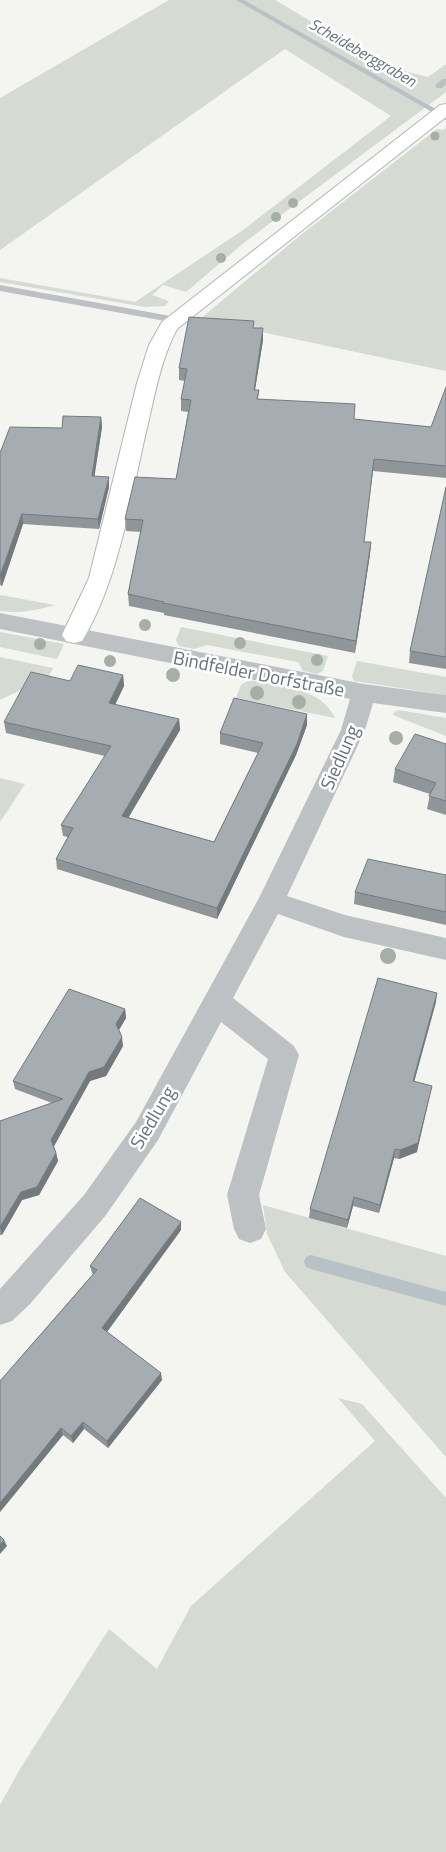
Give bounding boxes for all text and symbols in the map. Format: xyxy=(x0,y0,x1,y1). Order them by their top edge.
water label: Scheideberggraben xyxy=(305,12,422,93)
street label: Bindfelder Dorfstraße xyxy=(171,642,347,704)
street label: Siedlung xyxy=(312,720,366,794)
street label: Siedlung xyxy=(122,1080,182,1154)

